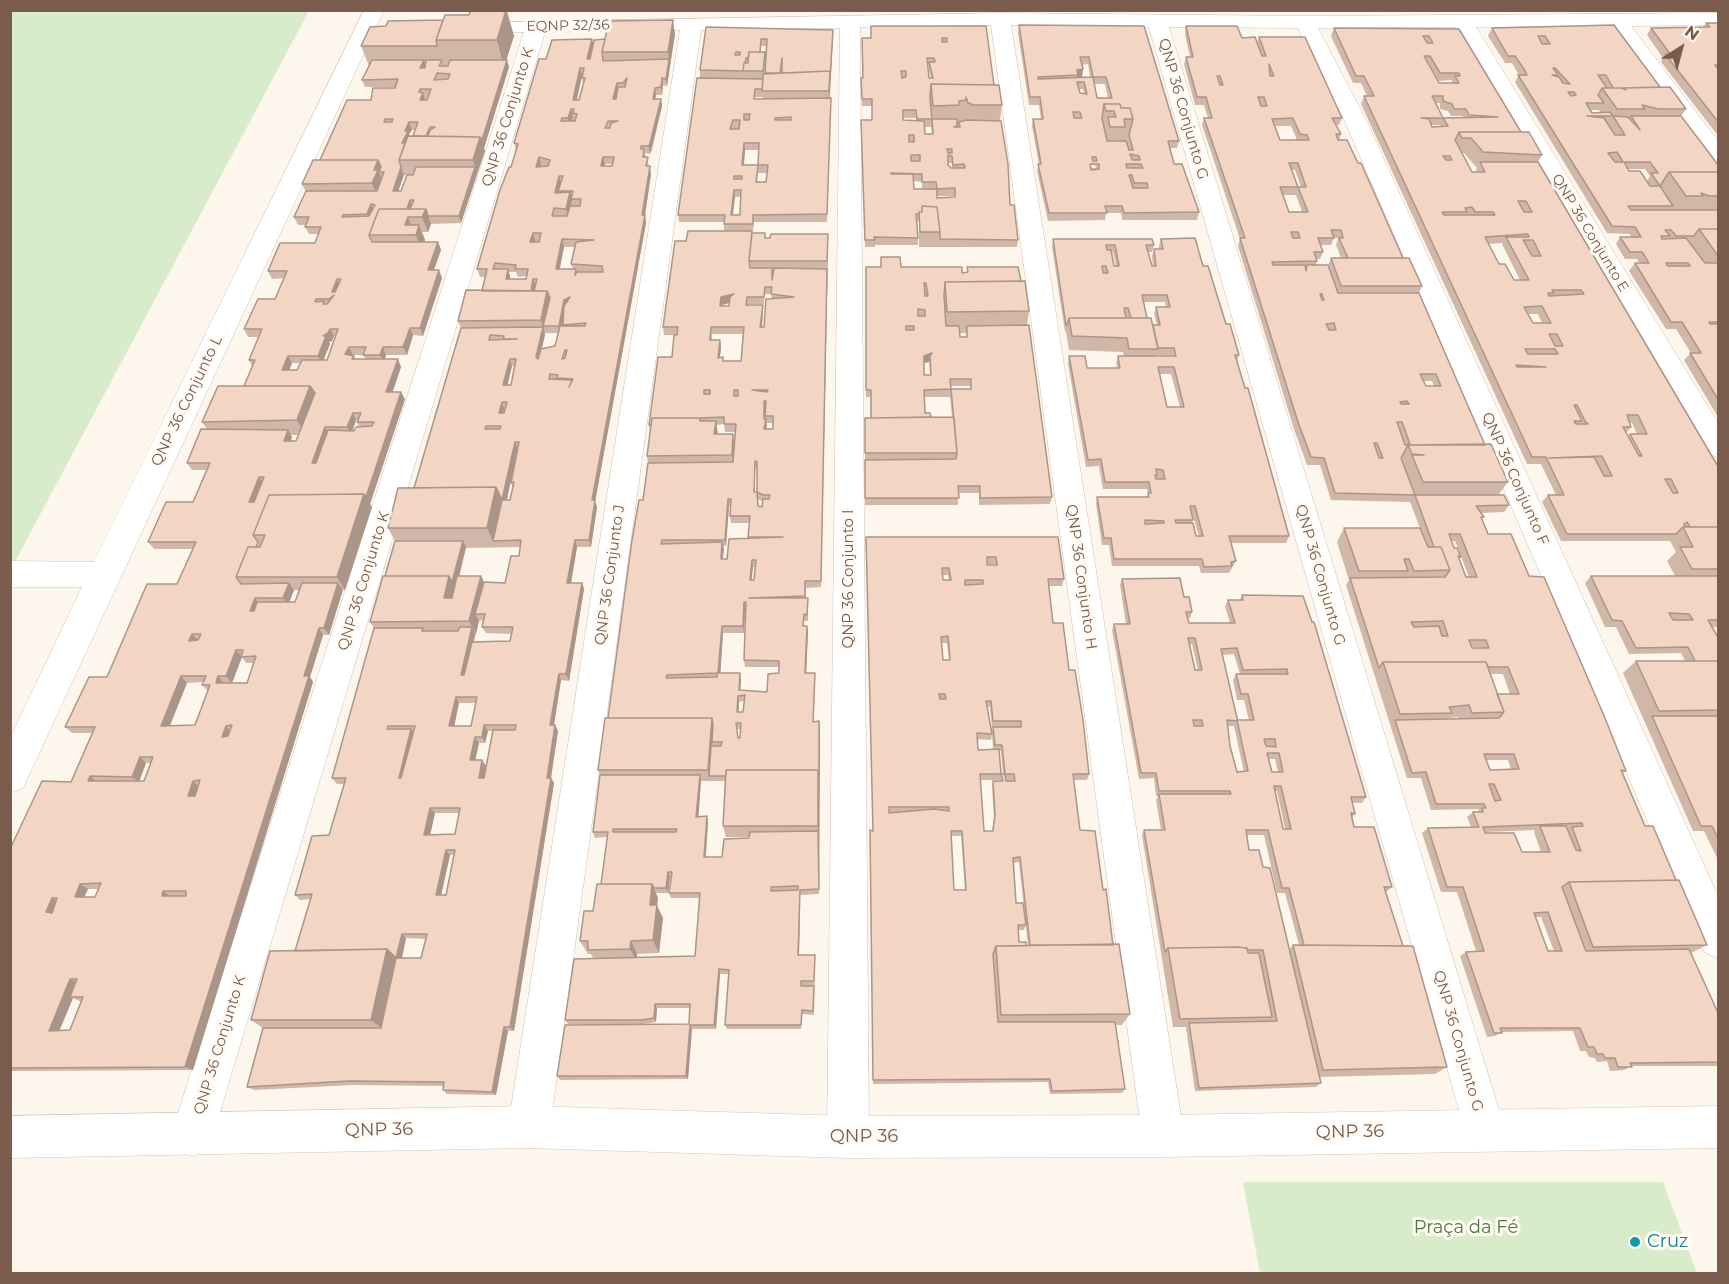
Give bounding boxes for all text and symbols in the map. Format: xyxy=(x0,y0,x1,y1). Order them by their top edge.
street label: EQNP 32/36 xyxy=(526,17,610,35)
north arrow xyxy=(1651,18,1711,78)
text: N xyxy=(1681,22,1703,45)
street label: QNP 36 Conjunto G xyxy=(1154,36,1212,182)
street label: QNP 36 Conjunto K xyxy=(478,45,538,189)
street label: QNP 36 Conjunto E xyxy=(1548,171,1632,295)
street label: QNP 36 Conjunto L xyxy=(148,333,226,469)
street label: QNP 36 Conjunto F xyxy=(1478,410,1552,548)
street label: QNP 36 Conjunto G xyxy=(1291,502,1349,648)
street label: QNP 36 Conjunto H xyxy=(1062,503,1100,651)
street label: QNP 36 Conjunto J xyxy=(591,504,629,646)
street label: QNP 36 Conjunto K xyxy=(334,509,394,653)
street label: QNP 36 Conjunto I xyxy=(840,510,858,648)
street label: QNP 36 Conjunto G xyxy=(1429,968,1487,1114)
street label: QNP 36 Conjunto K xyxy=(190,973,250,1117)
street label: QNP 36 xyxy=(345,1119,413,1141)
street label: QNP 36 xyxy=(1316,1121,1384,1143)
street label: QNP 36 xyxy=(830,1126,898,1148)
park label: Praça da Fé xyxy=(1414,1217,1518,1239)
place label: Cruz xyxy=(1647,1231,1688,1253)
marker: Cruz xyxy=(1628,1235,1642,1249)

